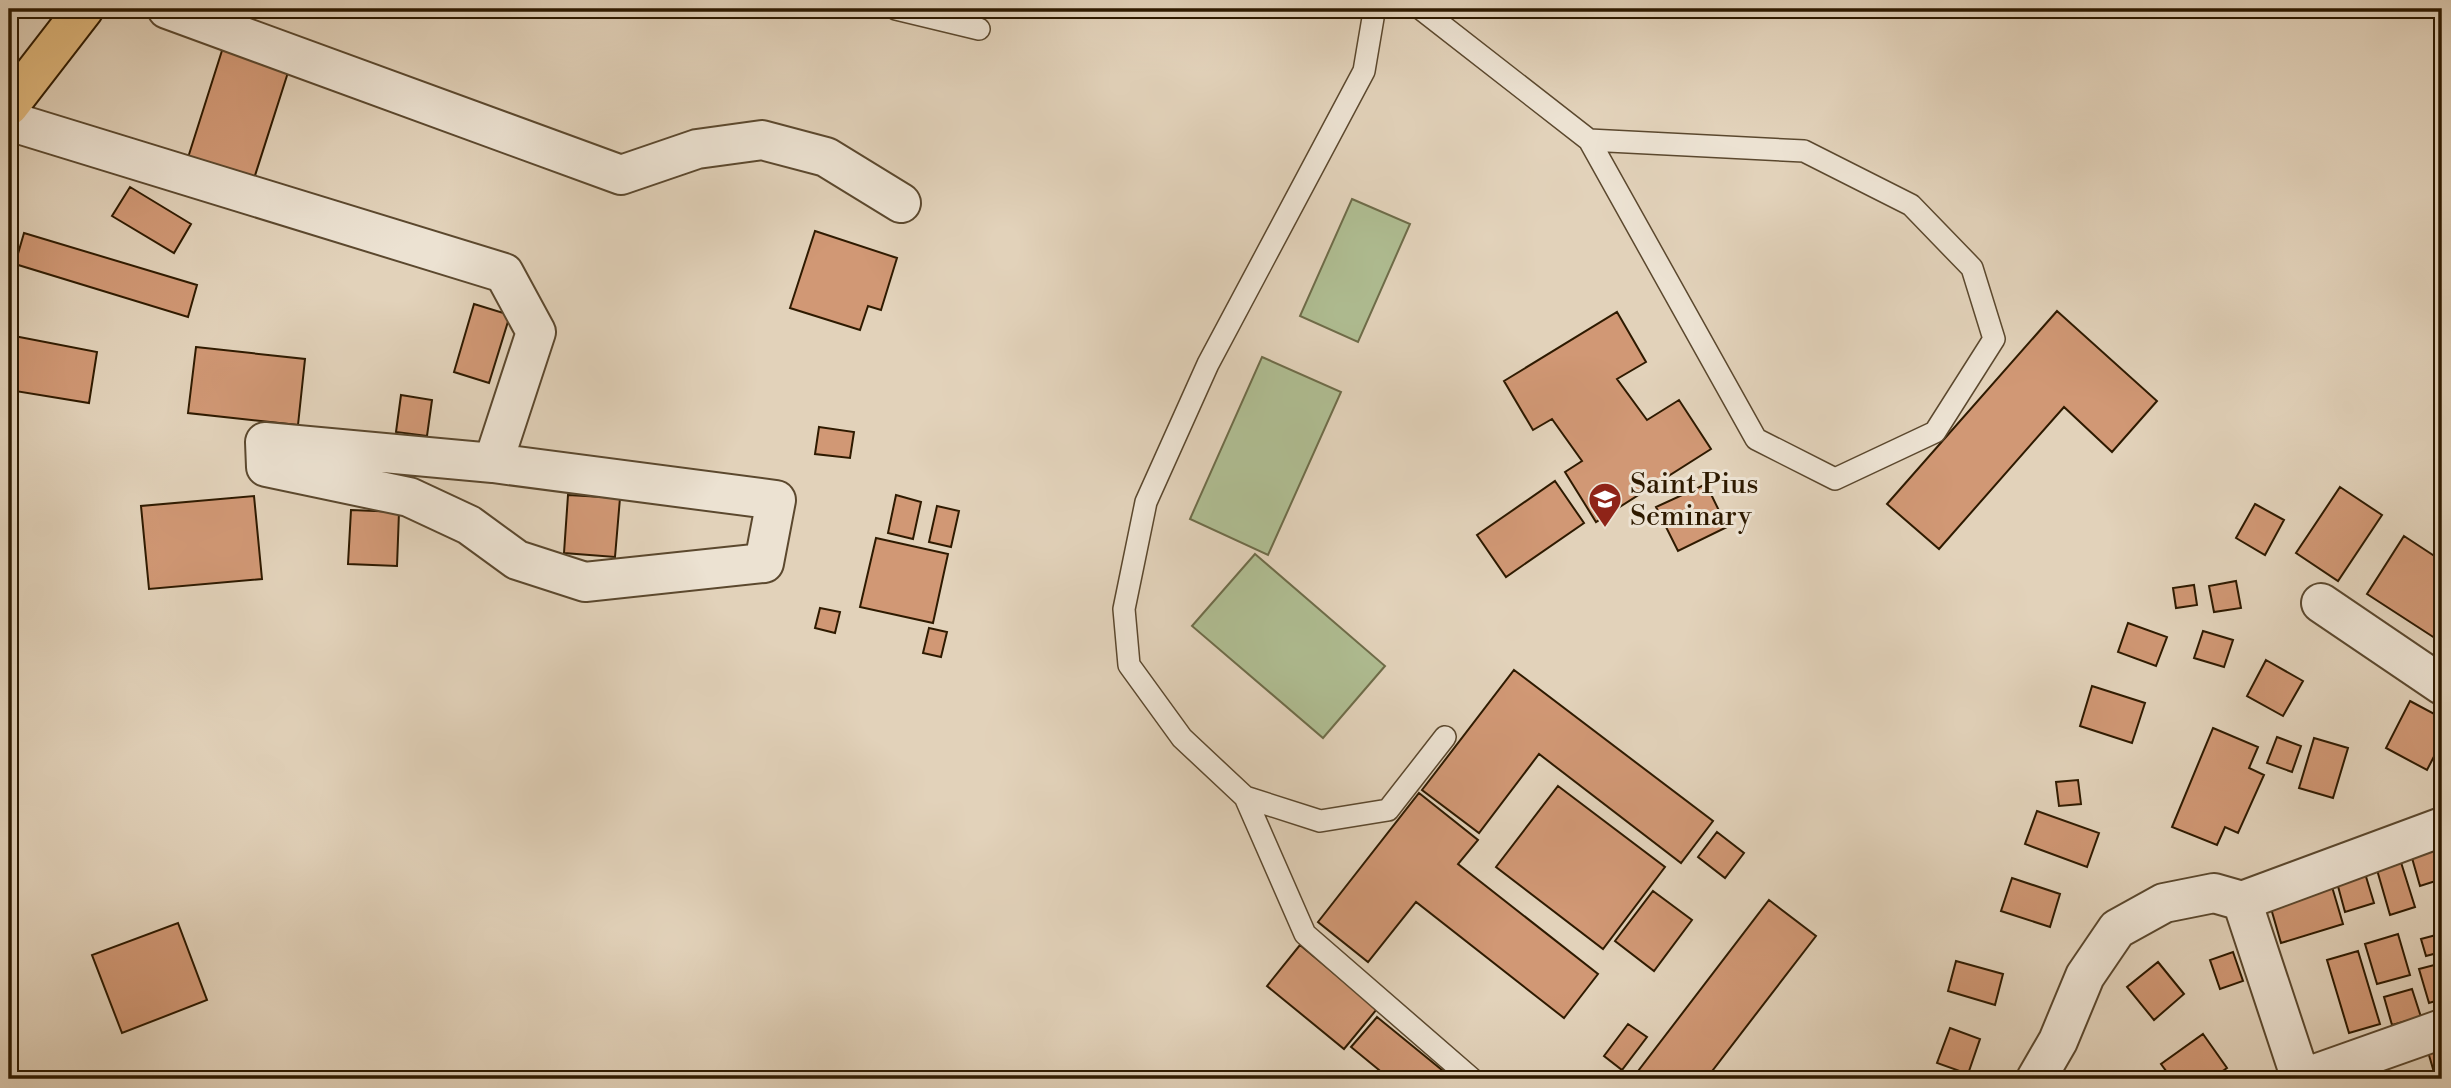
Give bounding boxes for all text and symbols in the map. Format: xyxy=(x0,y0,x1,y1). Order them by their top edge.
place label: Saint Pius Seminary xyxy=(1630,467,1758,534)
school or university icon: Saint Pius Seminary xyxy=(1586,480,1624,529)

